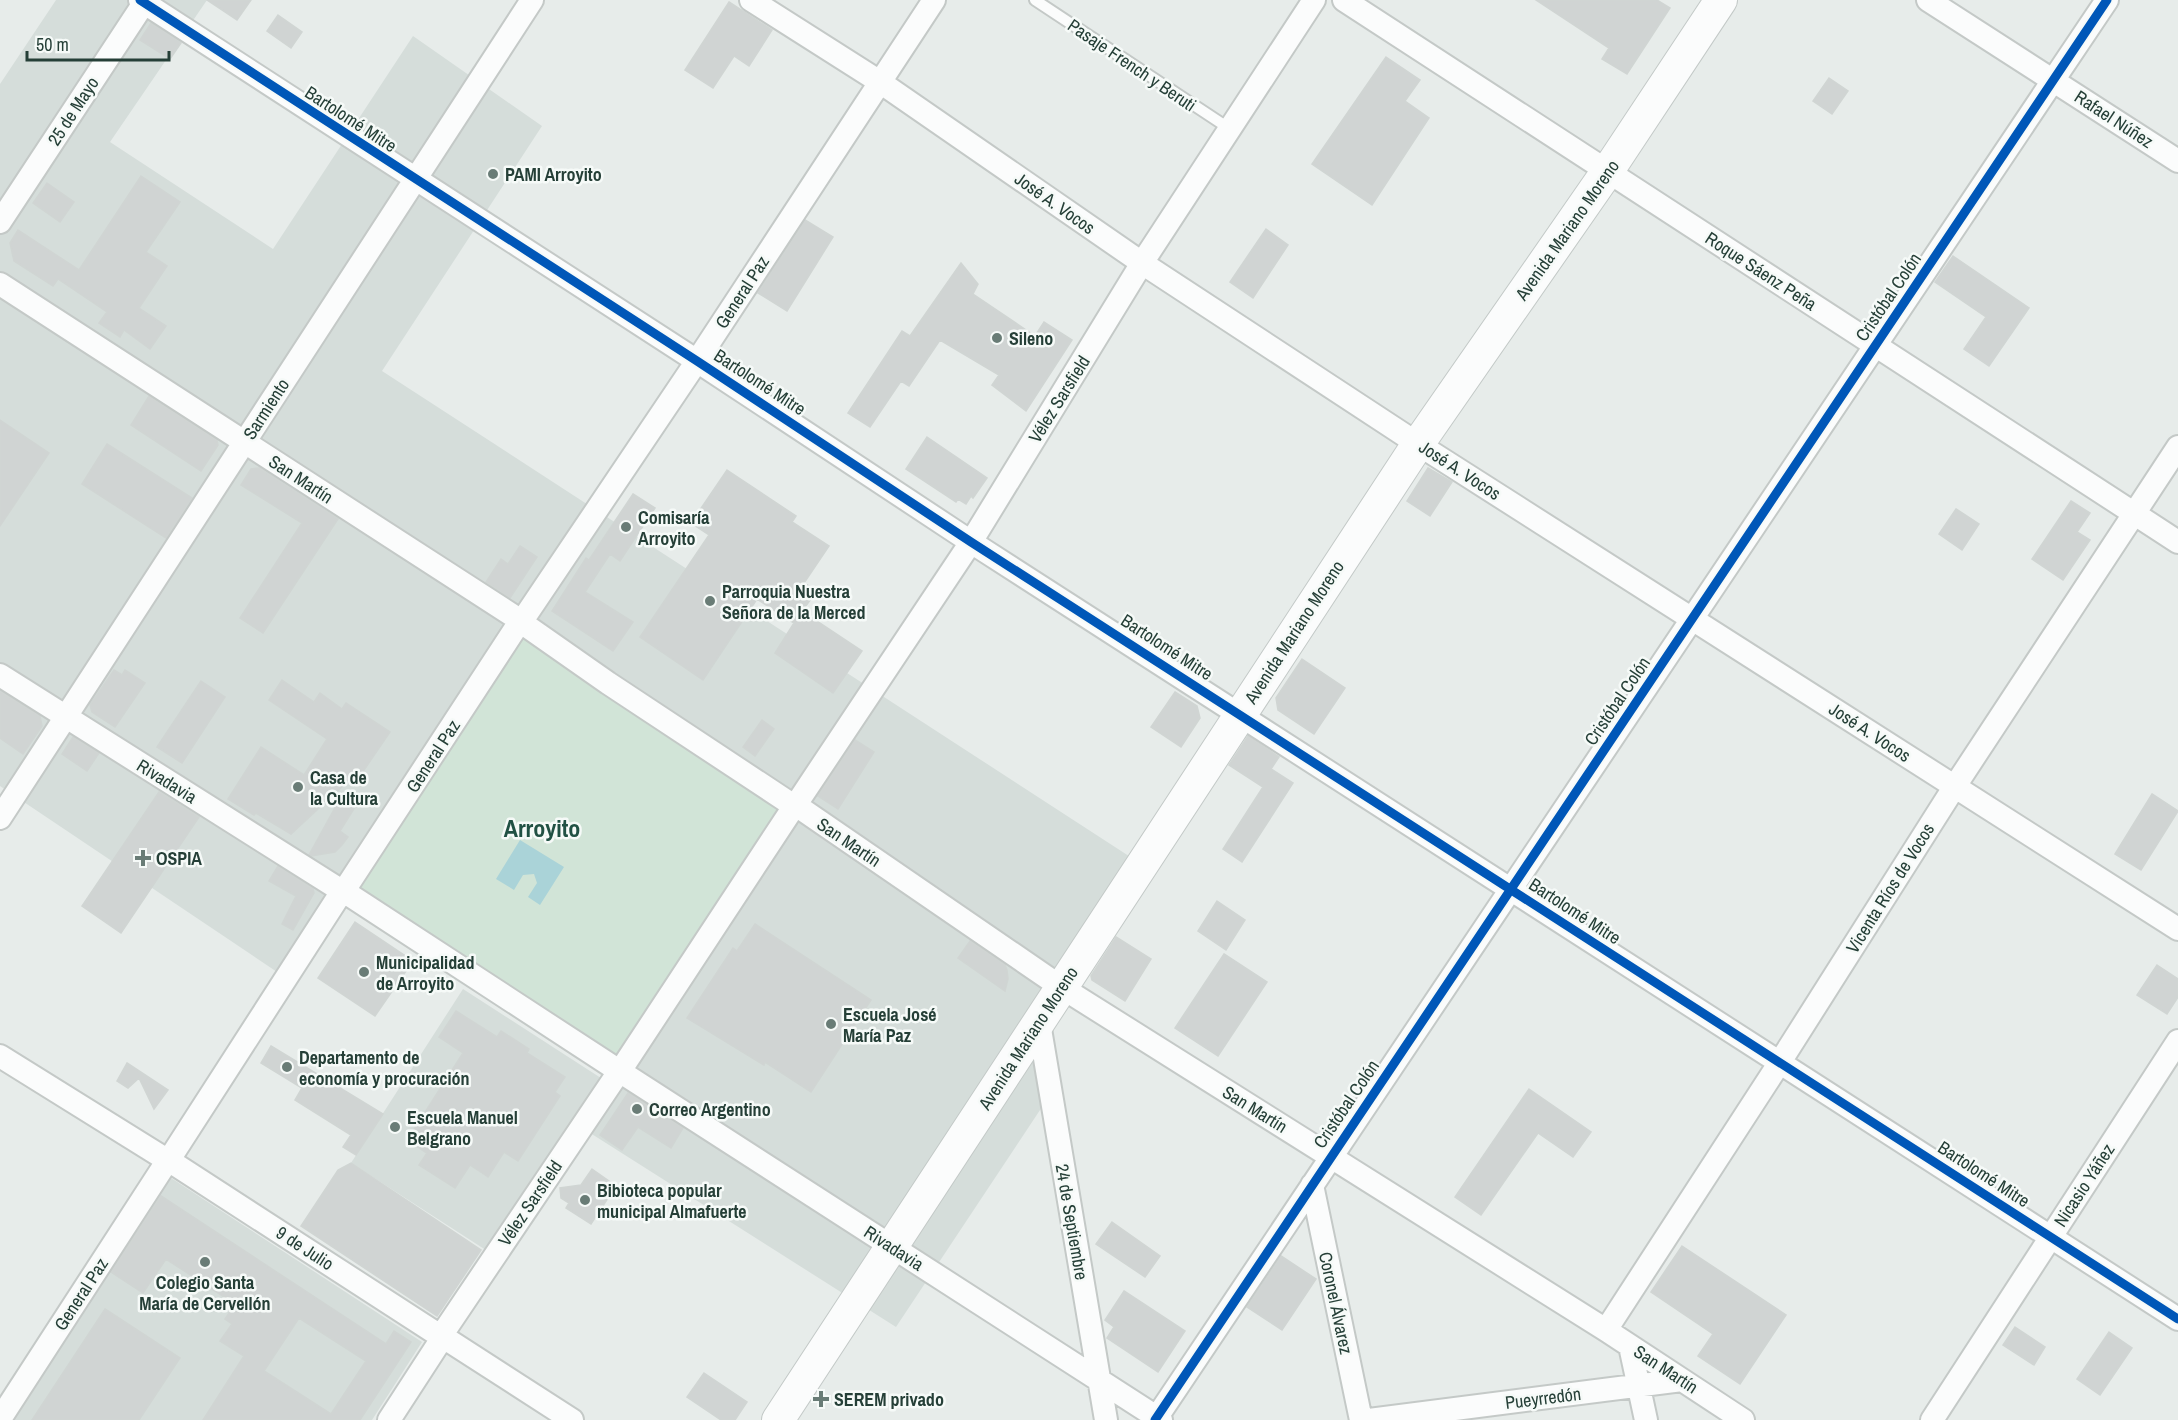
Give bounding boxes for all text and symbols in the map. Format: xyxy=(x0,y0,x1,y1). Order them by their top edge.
street label: Pasaje French y Beruti xyxy=(1063,13,1201,117)
scale bar xyxy=(27,24,170,62)
text: 50 m xyxy=(36,32,69,57)
street label: 25 de Mayo xyxy=(42,72,104,150)
street label: Bartolomé Mitre xyxy=(300,80,402,158)
street label: Rafael Núñez xyxy=(2070,84,2158,154)
street label: Avenida Mariano Moreno xyxy=(1508,155,1625,306)
place label: PAMI Arroyito xyxy=(505,162,602,187)
street label: José A. Vocos xyxy=(1010,166,1100,240)
marker: PAMI Arroyito xyxy=(486,167,500,181)
street label: Roque Sáenz Peña xyxy=(1701,226,1821,316)
street label: Cristóbal Colón xyxy=(1849,248,1927,346)
street label: General Paz xyxy=(709,251,775,333)
place label: Sileno xyxy=(1009,326,1053,351)
marker: Sileno xyxy=(990,331,1004,345)
street label: Bartolomé Mitre xyxy=(709,343,811,421)
street label: Vélez Sarsfield xyxy=(1022,351,1096,447)
street label: Sarmiento xyxy=(237,374,295,444)
street label: José A. Vocos xyxy=(1414,434,1506,506)
street label: San Martín xyxy=(264,449,338,509)
place label: Comisaría Arroyito xyxy=(638,505,710,551)
marker: Comisaría Arroyito xyxy=(619,520,633,534)
street label: Avenida Mariano Moreno xyxy=(1238,555,1350,709)
place label: Parroquia Nuestra Señora de la Merced xyxy=(722,579,866,625)
marker: Parroquia Nuestra Señora de la Merced xyxy=(703,594,717,608)
street label: Bartolomé Mitre xyxy=(1116,608,1218,686)
street label: Cristóbal Colón xyxy=(1578,652,1656,750)
street label: José A. Vocos xyxy=(1824,696,1916,768)
street label: General Paz xyxy=(400,715,466,797)
street label: Rivadavia xyxy=(132,753,202,809)
place label: Casa de la Cultura xyxy=(310,765,379,811)
marker: Casa de la Cultura xyxy=(291,780,305,794)
street label: San Martín xyxy=(812,811,886,873)
district label: Arroyito xyxy=(504,812,580,844)
street label: Vicenta Ríos de Vocos xyxy=(1840,818,1940,958)
place label: OSPIA xyxy=(156,846,202,871)
marker: OSPIA xyxy=(134,849,152,867)
street label: Bartolomé Mitre xyxy=(1524,872,1626,950)
place label: Municipalidad de Arroyito xyxy=(376,950,474,996)
street label: Avenida Mariano Moreno xyxy=(972,961,1084,1115)
marker: Municipalidad de Arroyito xyxy=(357,965,371,979)
place label: Escuela José María Paz xyxy=(843,1002,937,1048)
marker: Escuela José María Paz xyxy=(824,1017,838,1031)
place label: Departamento de economía y procuración xyxy=(299,1045,470,1091)
street label: Cristóbal Colón xyxy=(1307,1055,1385,1153)
marker: Departamento de economía y procuración xyxy=(280,1060,294,1074)
street label: San Martín xyxy=(1218,1079,1292,1139)
place label: Correo Argentino xyxy=(649,1097,771,1122)
marker: Correo Argentino xyxy=(630,1102,644,1116)
place label: Escuela Manuel Belgrano xyxy=(407,1105,518,1151)
marker: Escuela Manuel Belgrano xyxy=(388,1120,402,1134)
street label: Bartolomé Mitre xyxy=(1933,1135,2035,1213)
street label: Nicasio Yáñez xyxy=(2048,1138,2120,1232)
street label: Vélez Sarsfield xyxy=(492,1155,568,1251)
street label: 24 de Septiembre xyxy=(1050,1162,1094,1282)
place label: Bibioteca popular municipal Almafuerte xyxy=(597,1178,747,1224)
marker: Bibioteca popular municipal Almafuerte xyxy=(578,1193,592,1207)
street label: Rivadavia xyxy=(859,1219,929,1277)
street label: 9 de Julio xyxy=(271,1220,339,1276)
street label: Coronel Álvarez xyxy=(1313,1249,1359,1357)
street label: General Paz xyxy=(48,1253,114,1335)
marker: Colegio Santa María de Cervellón xyxy=(198,1255,212,1269)
place label: Colegio Santa María de Cervellón xyxy=(139,1270,271,1316)
street label: San Martín xyxy=(1629,1339,1703,1399)
street label: Pueyrredón xyxy=(1504,1381,1582,1415)
place label: SEREM privado xyxy=(834,1387,944,1412)
marker: SEREM privado xyxy=(812,1390,830,1408)

